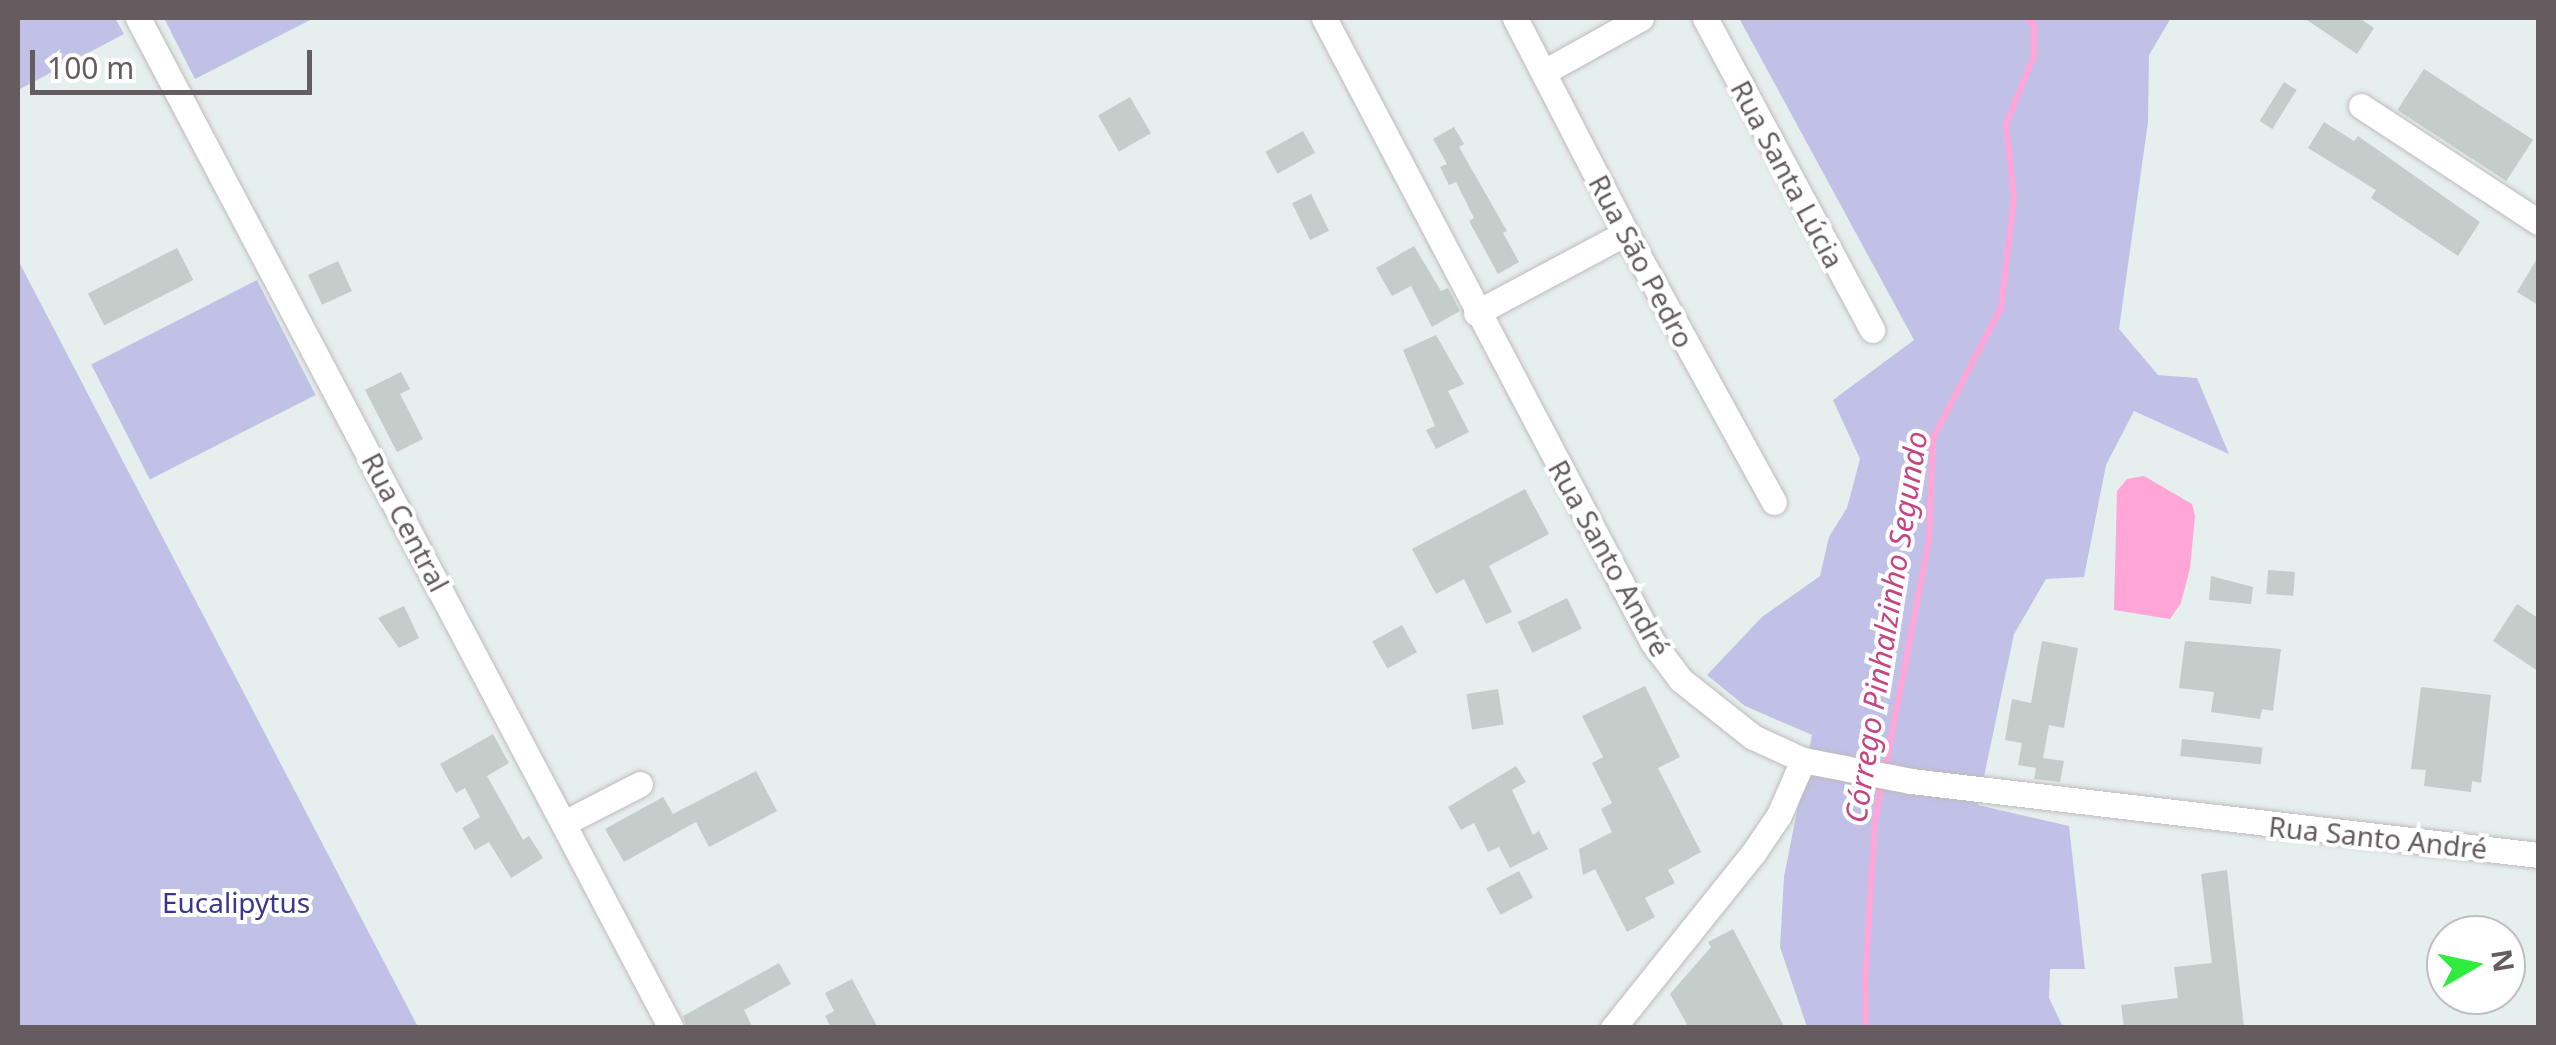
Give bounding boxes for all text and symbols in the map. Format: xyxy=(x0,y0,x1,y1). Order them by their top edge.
scale bar xyxy=(35,30,318,92)
text: 100 m xyxy=(47,47,134,88)
street label: Rua Santa Lúcia xyxy=(1724,74,1852,274)
street label: Rua São Pedro xyxy=(1582,169,1702,353)
water label: Córrego Pinhalzinho Segundo xyxy=(1837,429,1935,825)
street label: Rua Central xyxy=(355,447,457,597)
street label: Rua Santo André xyxy=(1542,454,1678,662)
street label: Rua Santo André xyxy=(2267,809,2489,865)
park label: Eucalipytus xyxy=(162,885,310,919)
north arrow xyxy=(2426,915,2526,1015)
text: N xyxy=(2483,946,2524,975)

